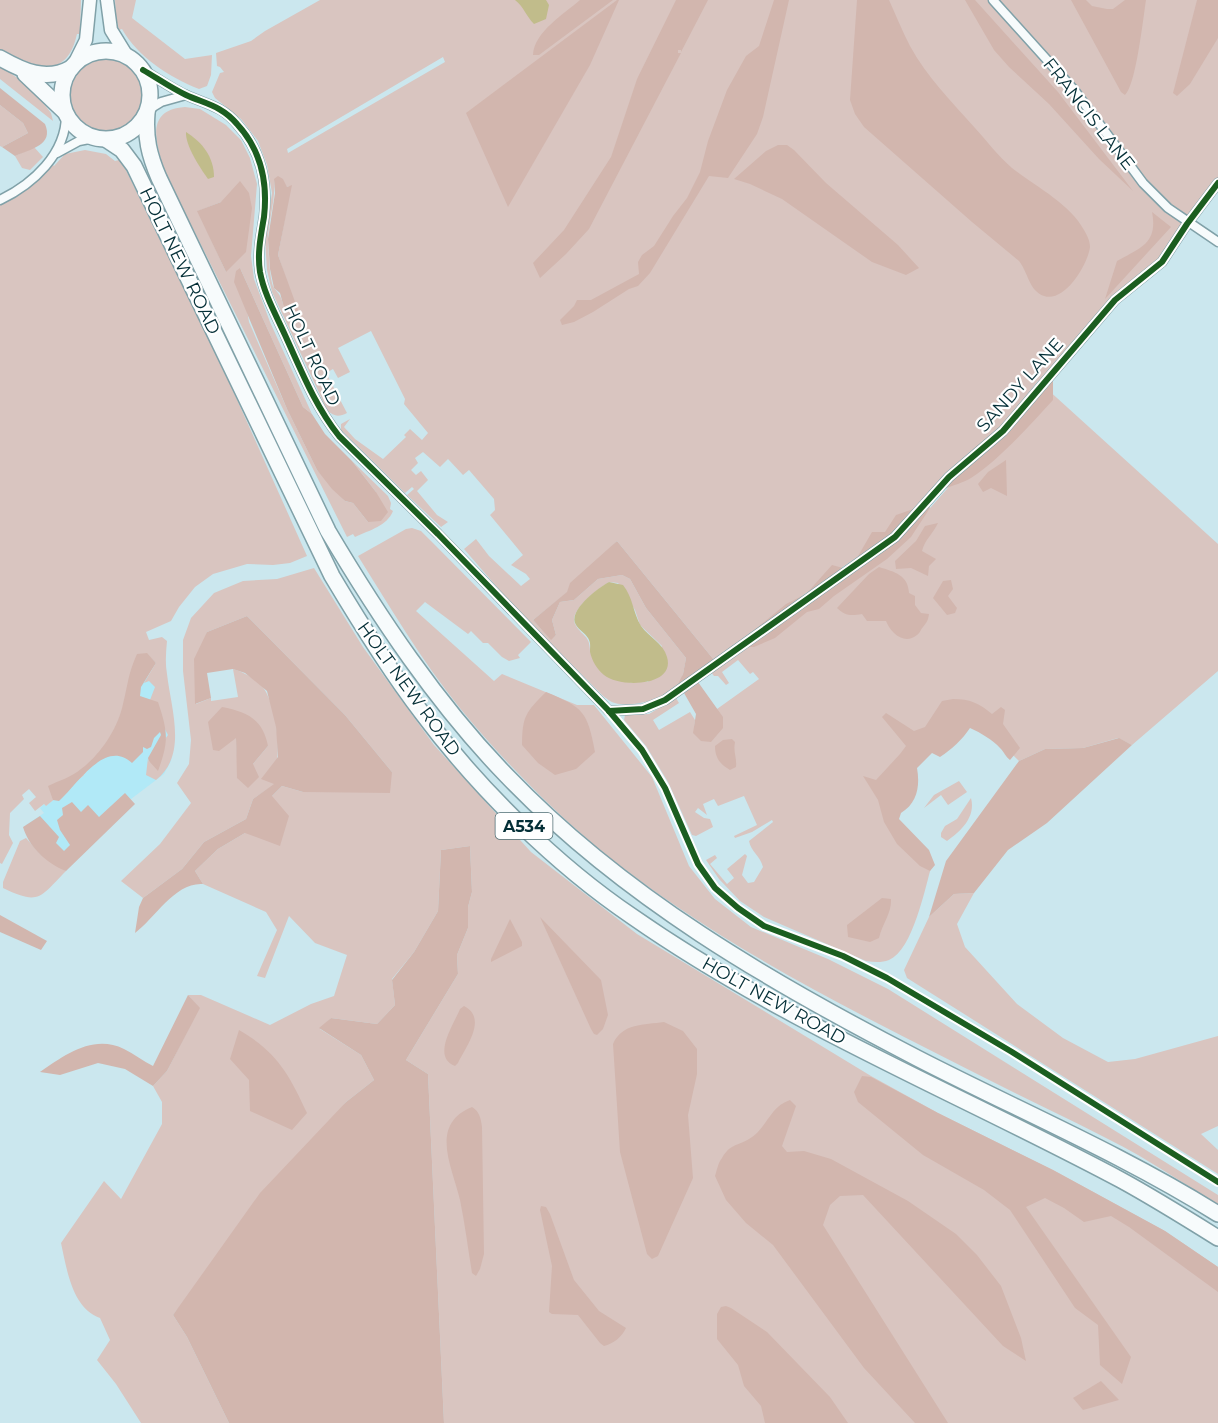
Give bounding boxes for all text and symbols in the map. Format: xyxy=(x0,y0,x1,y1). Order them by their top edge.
street label: FRANCIS LANE xyxy=(1038,54,1140,174)
street label: HOLT NEW ROAD xyxy=(135,184,225,338)
street label: HOLT ROAD xyxy=(279,301,345,409)
street label: SANDY LANE xyxy=(972,333,1068,437)
street label: HOLT NEW ROAD xyxy=(353,617,465,761)
road number: A534 xyxy=(496,813,552,839)
street label: HOLT NEW ROAD xyxy=(698,952,850,1050)

